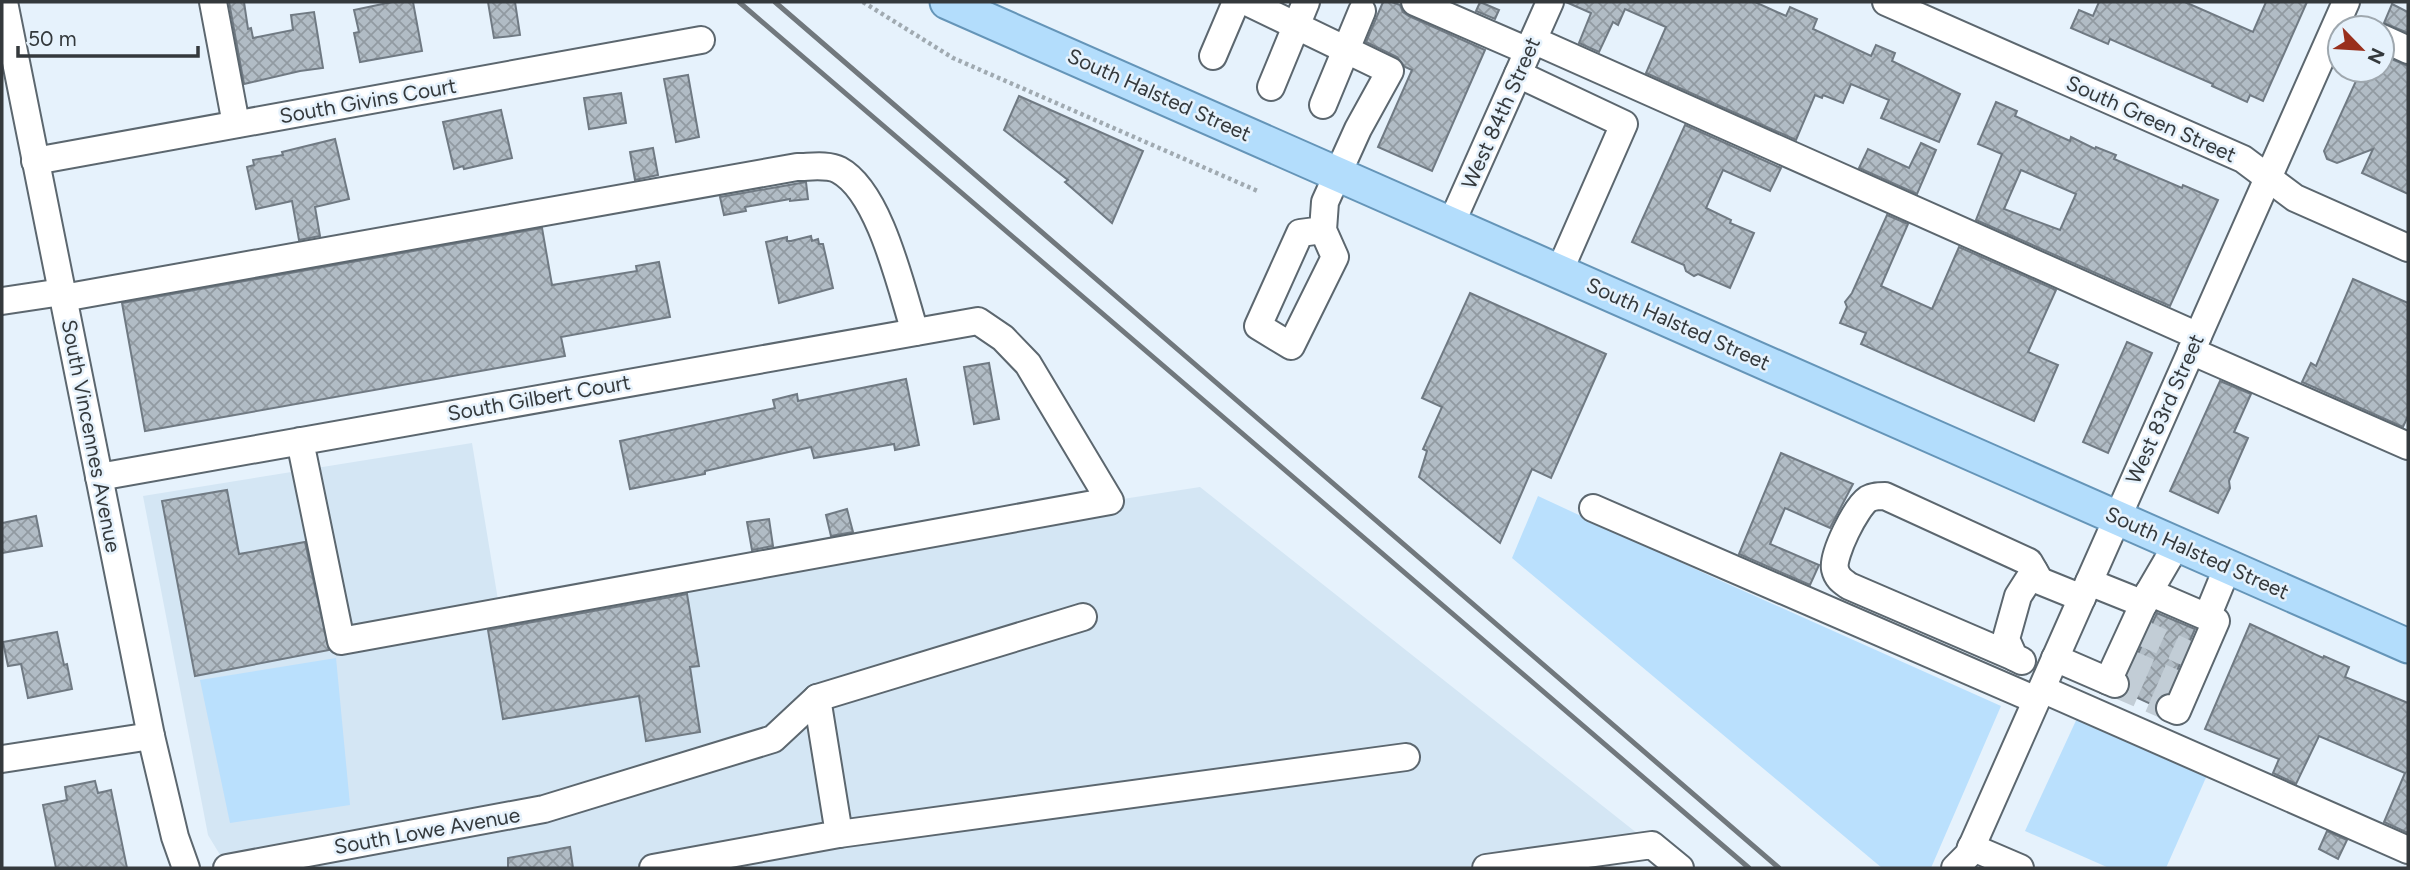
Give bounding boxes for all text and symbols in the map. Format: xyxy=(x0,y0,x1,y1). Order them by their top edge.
scale bar xyxy=(18,14,198,58)
north arrow xyxy=(2326,14,2396,84)
text: 50 m xyxy=(28,26,77,51)
street label: West 84th Street xyxy=(1456,33,1545,192)
street label: South Halsted Street xyxy=(1064,43,1255,146)
text: N xyxy=(2362,44,2389,67)
street label: South Green Street xyxy=(2062,70,2240,167)
street label: South Givins Court xyxy=(278,73,458,128)
street label: South Halsted Street xyxy=(1583,272,1774,375)
street label: South Vincennes Avenue xyxy=(57,317,126,554)
street label: West 83rd Street xyxy=(2120,330,2209,488)
street label: South Gilbert Court xyxy=(446,369,632,426)
street label: South Halsted Street xyxy=(2102,501,2293,604)
street label: South Lowe Avenue xyxy=(332,802,522,859)

